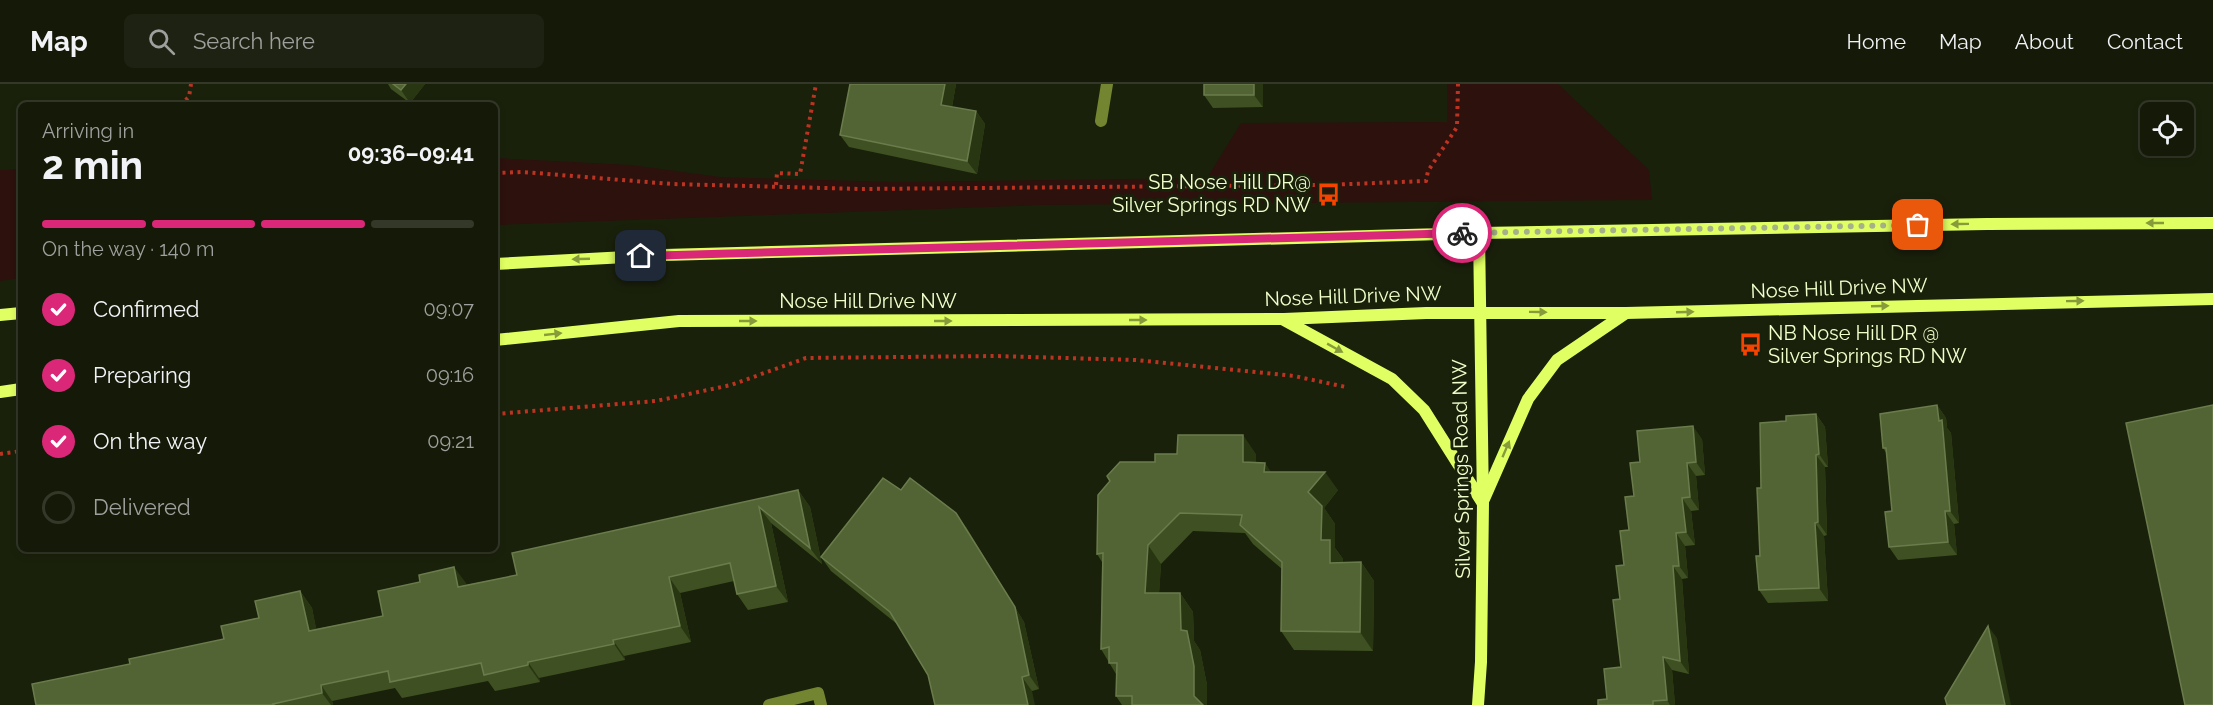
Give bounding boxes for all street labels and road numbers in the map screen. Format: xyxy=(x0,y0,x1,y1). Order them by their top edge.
street label: Nose Hill Drive NW xyxy=(1750,273,1928,303)
street label: Nose Hill Drive NW xyxy=(1264,281,1442,311)
street label: Nose Hill Drive NW xyxy=(779,289,957,313)
street label: Silver Springs Road NW xyxy=(1447,359,1475,579)

